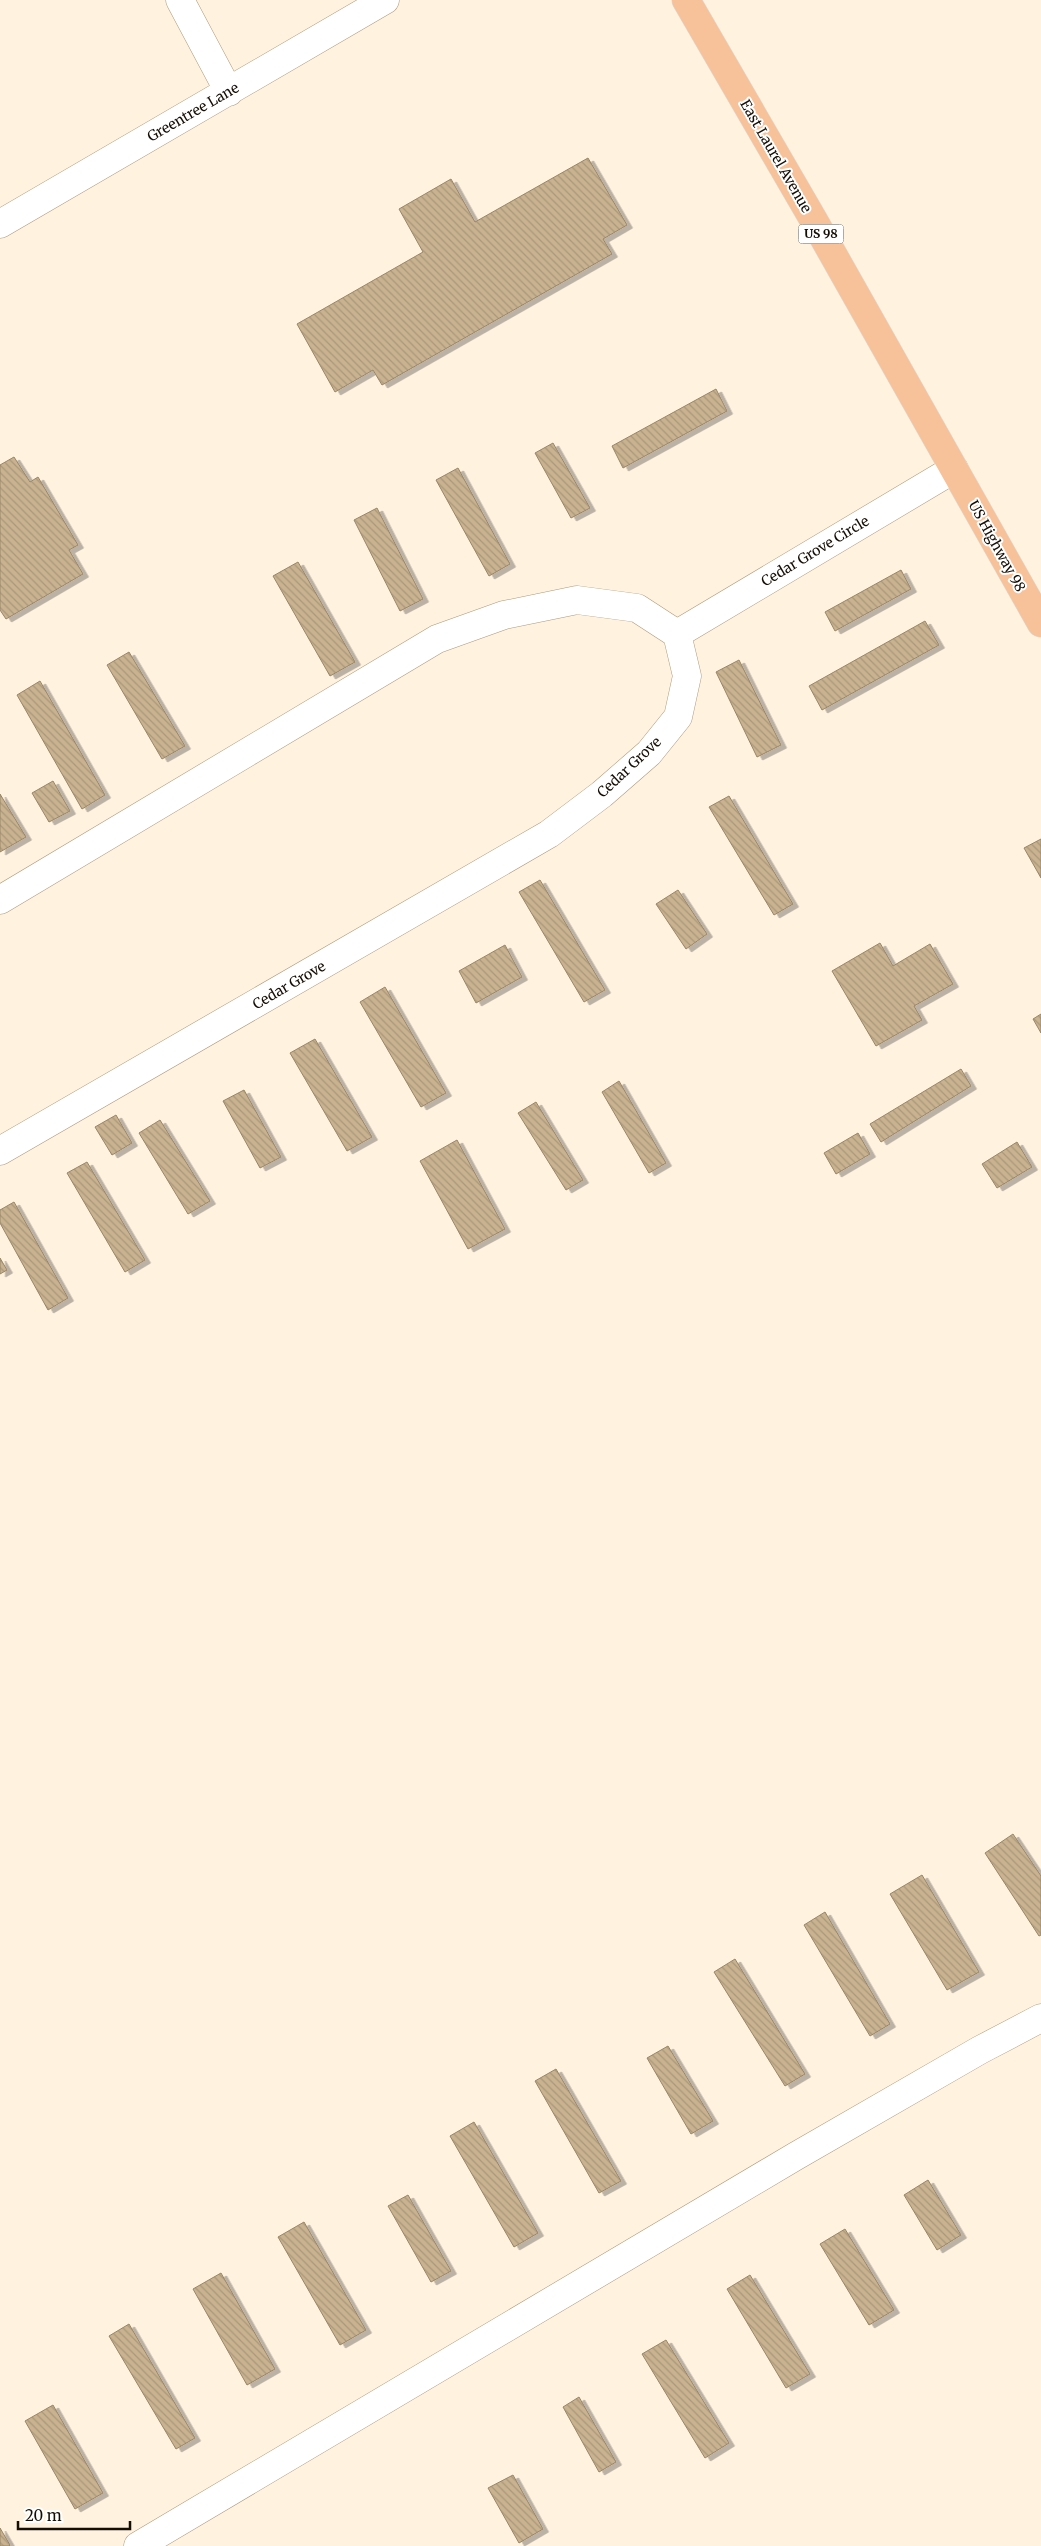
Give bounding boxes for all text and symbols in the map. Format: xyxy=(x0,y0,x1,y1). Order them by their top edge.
street label: Greentree Lane xyxy=(144,79,242,145)
street label: East Laurel Avenue xyxy=(736,96,816,216)
road number: US 98 xyxy=(798,224,844,243)
street label: US Highway 98 xyxy=(964,497,1030,595)
street label: Cedar Grove Circle xyxy=(758,512,872,590)
street label: Cedar Grove xyxy=(593,733,665,801)
street label: Cedar Grove xyxy=(249,957,329,1013)
scale bar xyxy=(18,2498,130,2530)
text: 20 m xyxy=(25,2506,62,2525)

